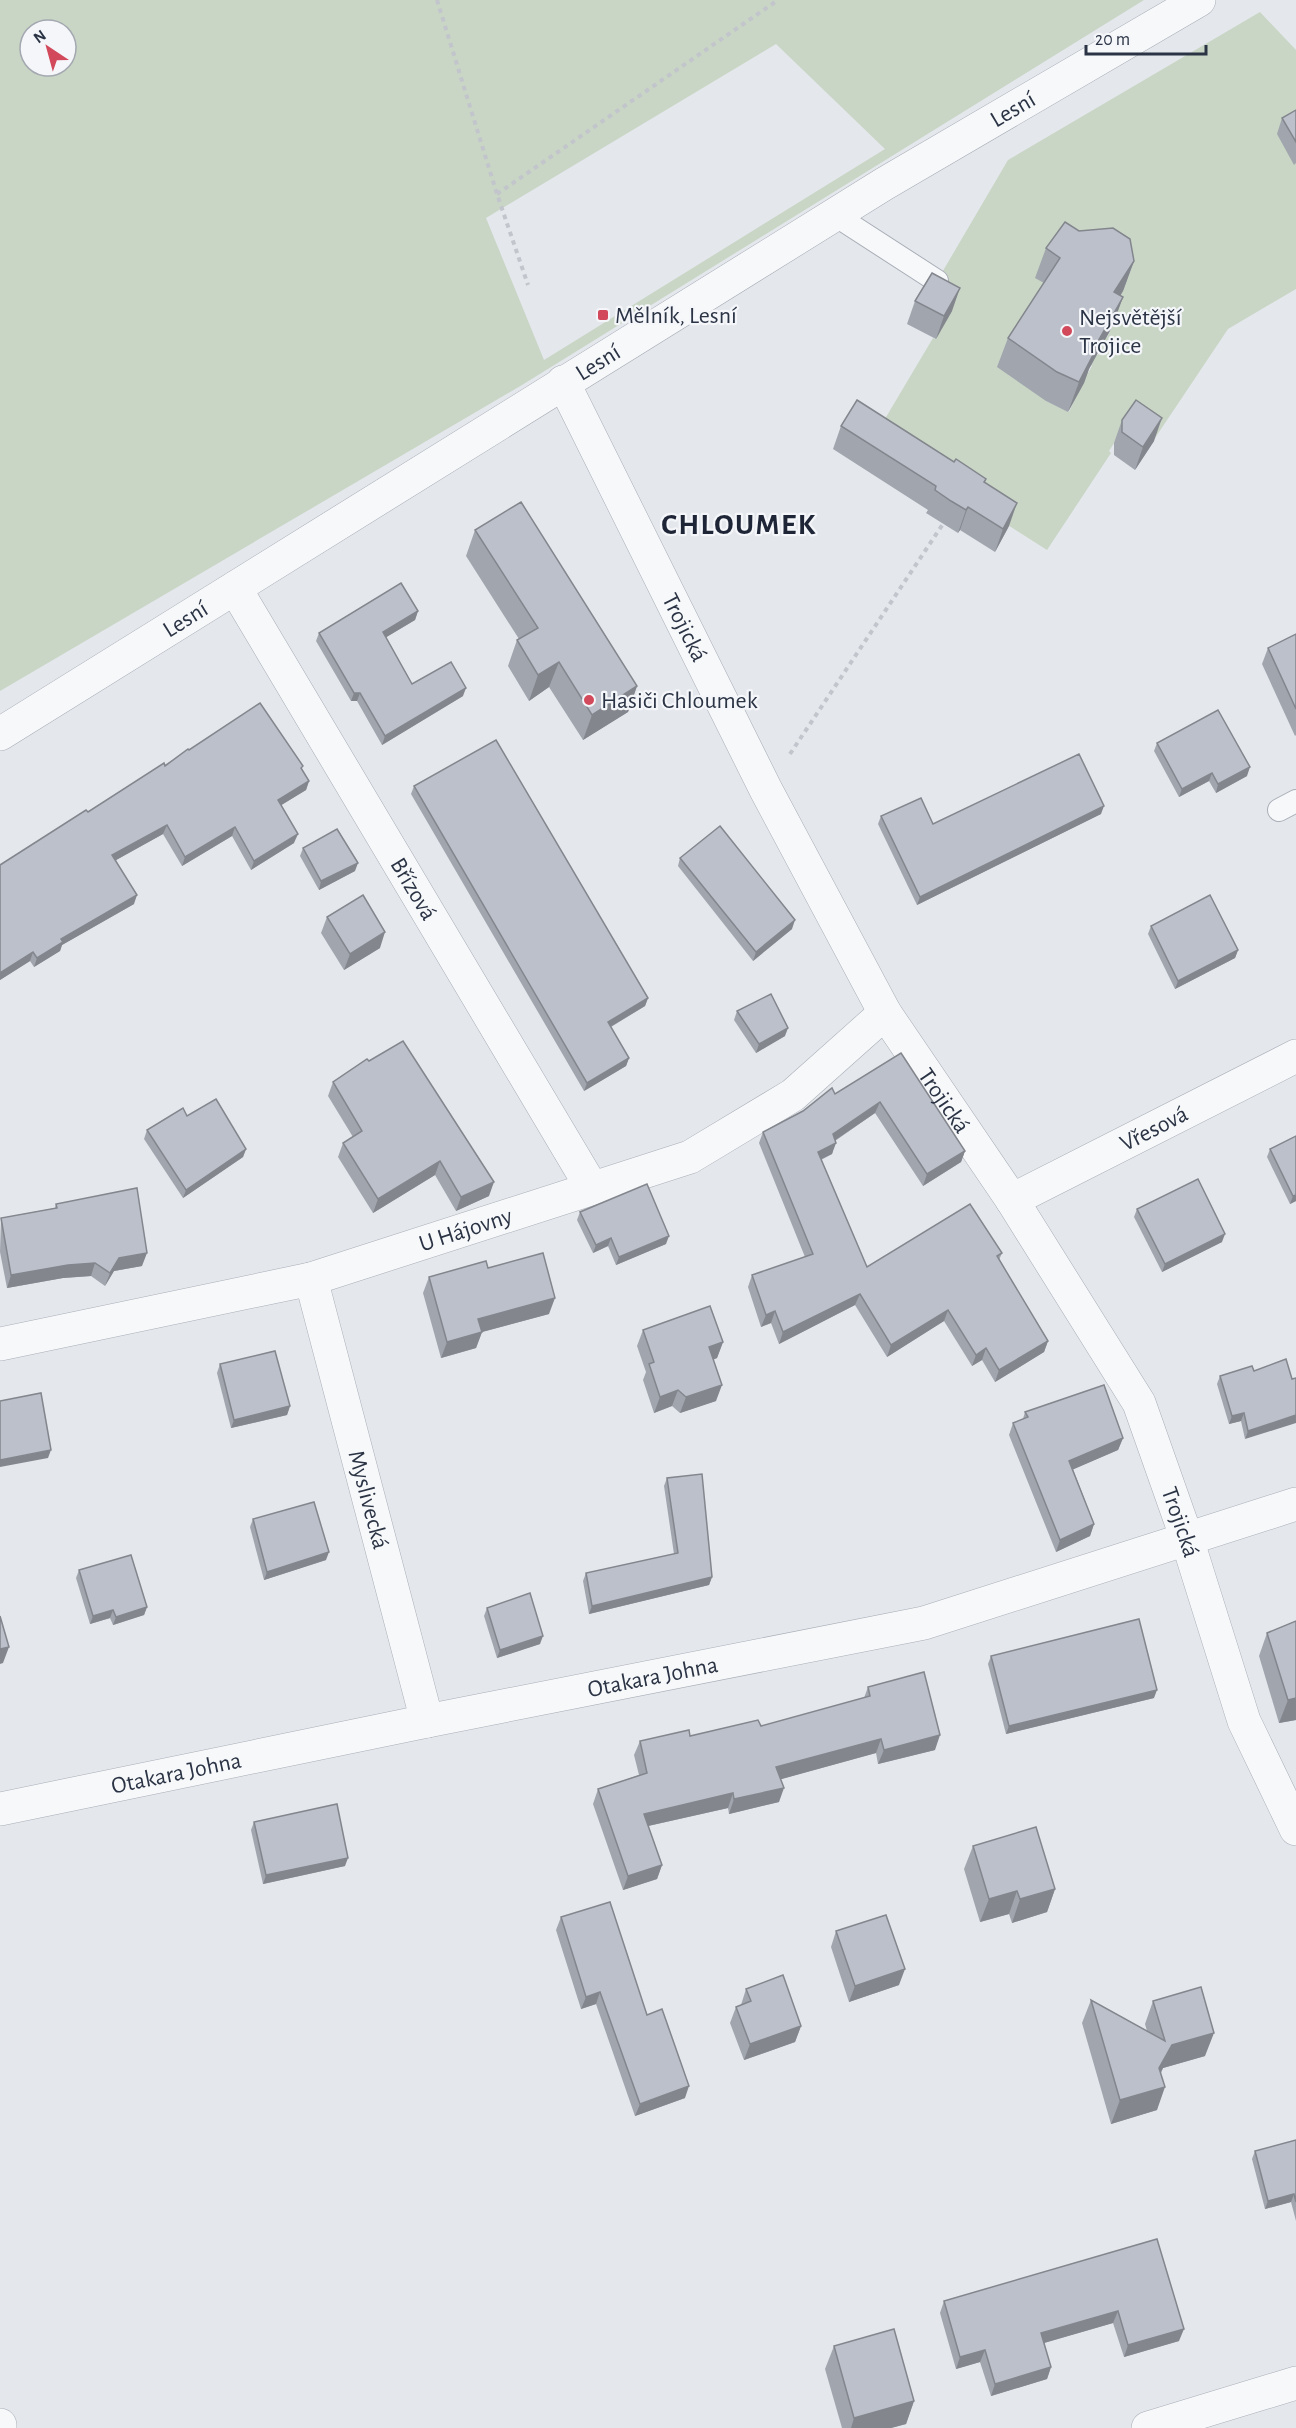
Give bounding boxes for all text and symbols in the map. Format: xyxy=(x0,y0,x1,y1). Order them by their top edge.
north arrow xyxy=(18,18,78,78)
scale bar xyxy=(1086,18,1206,56)
text: N xyxy=(31,27,49,46)
text: 20 m xyxy=(1095,31,1130,49)
street label: Lesní xyxy=(986,87,1040,132)
place label: Mělník, Lesní xyxy=(615,304,737,328)
place label: Nejsvětější Trojice xyxy=(1079,306,1182,358)
marker: Mělník, Lesní xyxy=(596,308,610,322)
marker: Nejsvětější Trojice xyxy=(1060,324,1074,338)
street label: Lesní xyxy=(572,340,625,386)
district label: CHLOUMEK xyxy=(661,510,817,540)
street label: Trojická xyxy=(657,590,711,666)
street label: Lesní xyxy=(159,597,212,643)
place label: Hasiči Chloumek xyxy=(601,689,758,713)
marker: Hasiči Chloumek xyxy=(582,693,596,707)
street label: Břízová xyxy=(385,854,441,925)
street label: Trojická xyxy=(913,1064,974,1138)
street label: Vřesová xyxy=(1117,1102,1192,1156)
street label: U Hájovny xyxy=(416,1204,515,1256)
street label: Myslivecká xyxy=(343,1448,392,1552)
street label: Trojická xyxy=(1157,1484,1203,1560)
street label: Otakara Johna xyxy=(586,1653,720,1702)
street label: Otakara Johna xyxy=(109,1749,244,1799)

